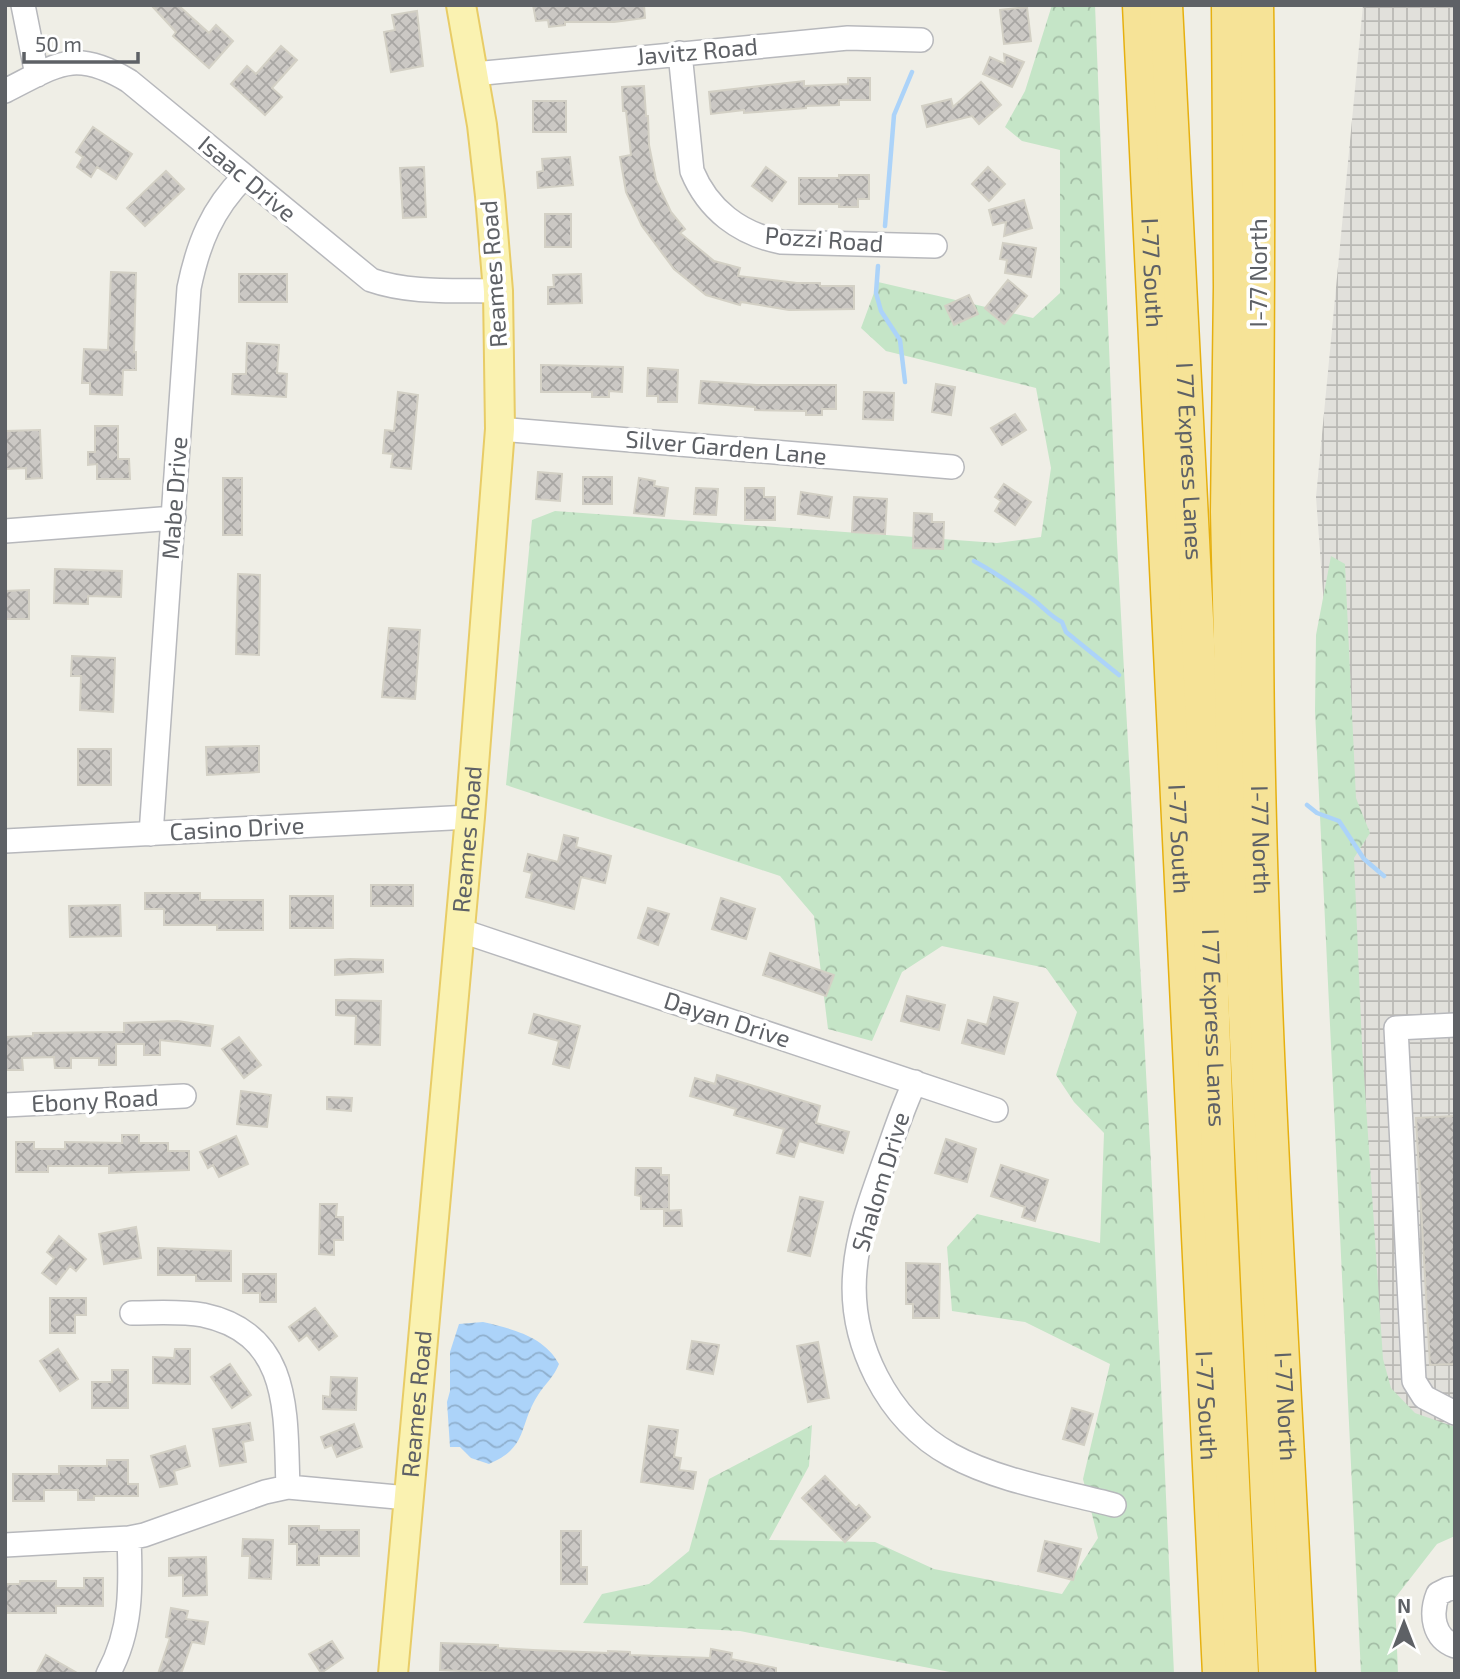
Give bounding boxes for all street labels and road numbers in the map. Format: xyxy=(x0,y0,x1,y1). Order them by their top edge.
street label: Javitz Road xyxy=(635,31,759,70)
street label: Isaac Drive xyxy=(193,129,303,227)
street label: Reames Road xyxy=(473,200,512,349)
street label: I-77 South xyxy=(1136,217,1170,328)
street label: I-77 North xyxy=(1243,218,1272,328)
street label: Pozzi Road xyxy=(764,220,884,257)
street label: I 77 Express Lanes xyxy=(1171,362,1210,561)
street label: Silver Garden Lane xyxy=(624,423,828,470)
street label: Mabe Drive xyxy=(155,435,192,560)
street label: Reames Road xyxy=(445,765,487,914)
street label: I-77 South xyxy=(1163,783,1198,895)
street label: I-77 North xyxy=(1246,785,1278,895)
street label: Casino Drive xyxy=(169,809,305,846)
street label: I 77 Express Lanes xyxy=(1197,928,1233,1127)
street label: Dayan Drive xyxy=(661,985,794,1053)
street label: Ebony Road xyxy=(30,1082,159,1117)
street label: Shalom Drive xyxy=(845,1108,915,1255)
street label: Reames Road xyxy=(395,1329,437,1479)
street label: I-77 South xyxy=(1191,1350,1225,1461)
street label: I-77 North xyxy=(1270,1351,1304,1462)

